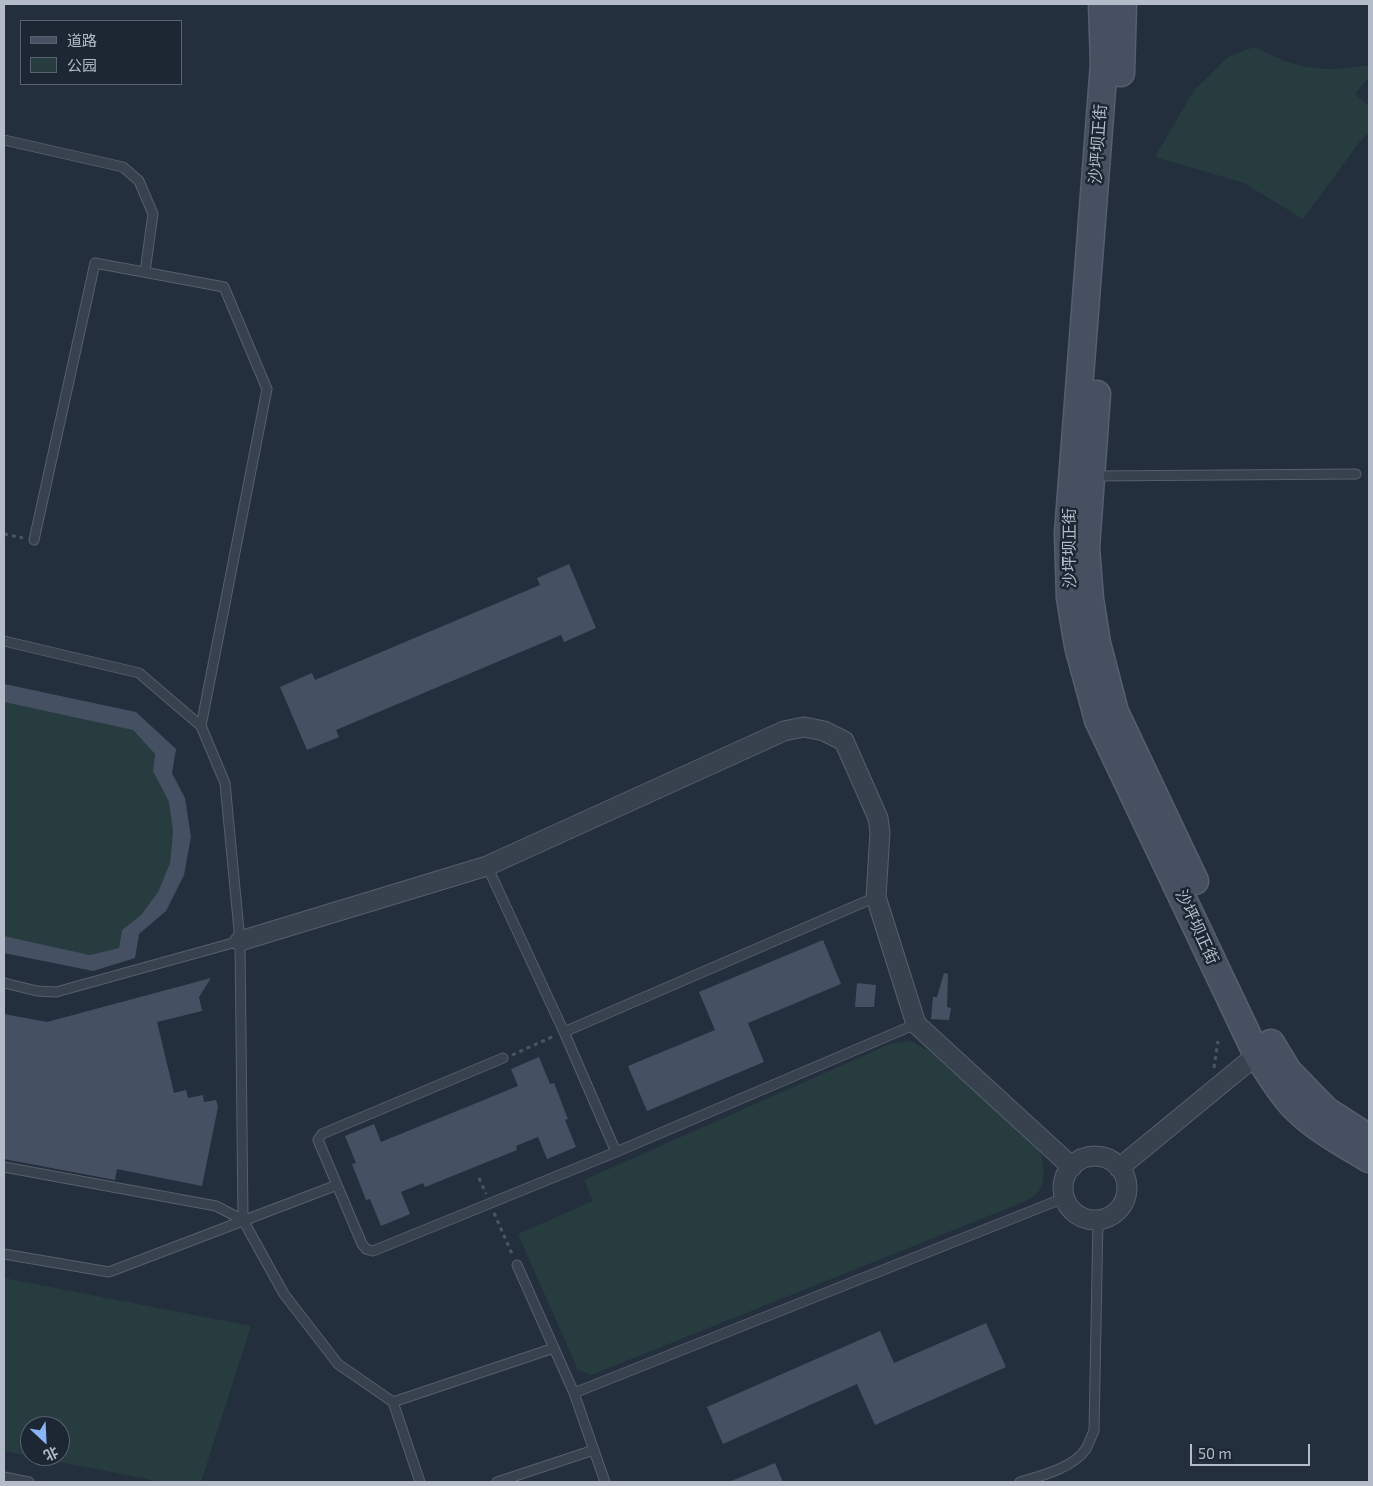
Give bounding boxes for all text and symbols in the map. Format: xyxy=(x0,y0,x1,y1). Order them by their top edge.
legend xyxy=(20,20,182,85)
text: 道路 xyxy=(67,31,97,49)
text: 公园 xyxy=(67,56,97,74)
street label: 沙坪坝正街 xyxy=(1086,103,1110,185)
street label: 沙坪坝正街 xyxy=(1060,508,1080,588)
street label: 沙坪坝正街 xyxy=(1171,887,1223,967)
north arrow xyxy=(20,1416,70,1466)
scale bar xyxy=(1193,1434,1313,1466)
text: 北 xyxy=(41,1443,61,1465)
text: 50 m xyxy=(1198,1444,1232,1462)

